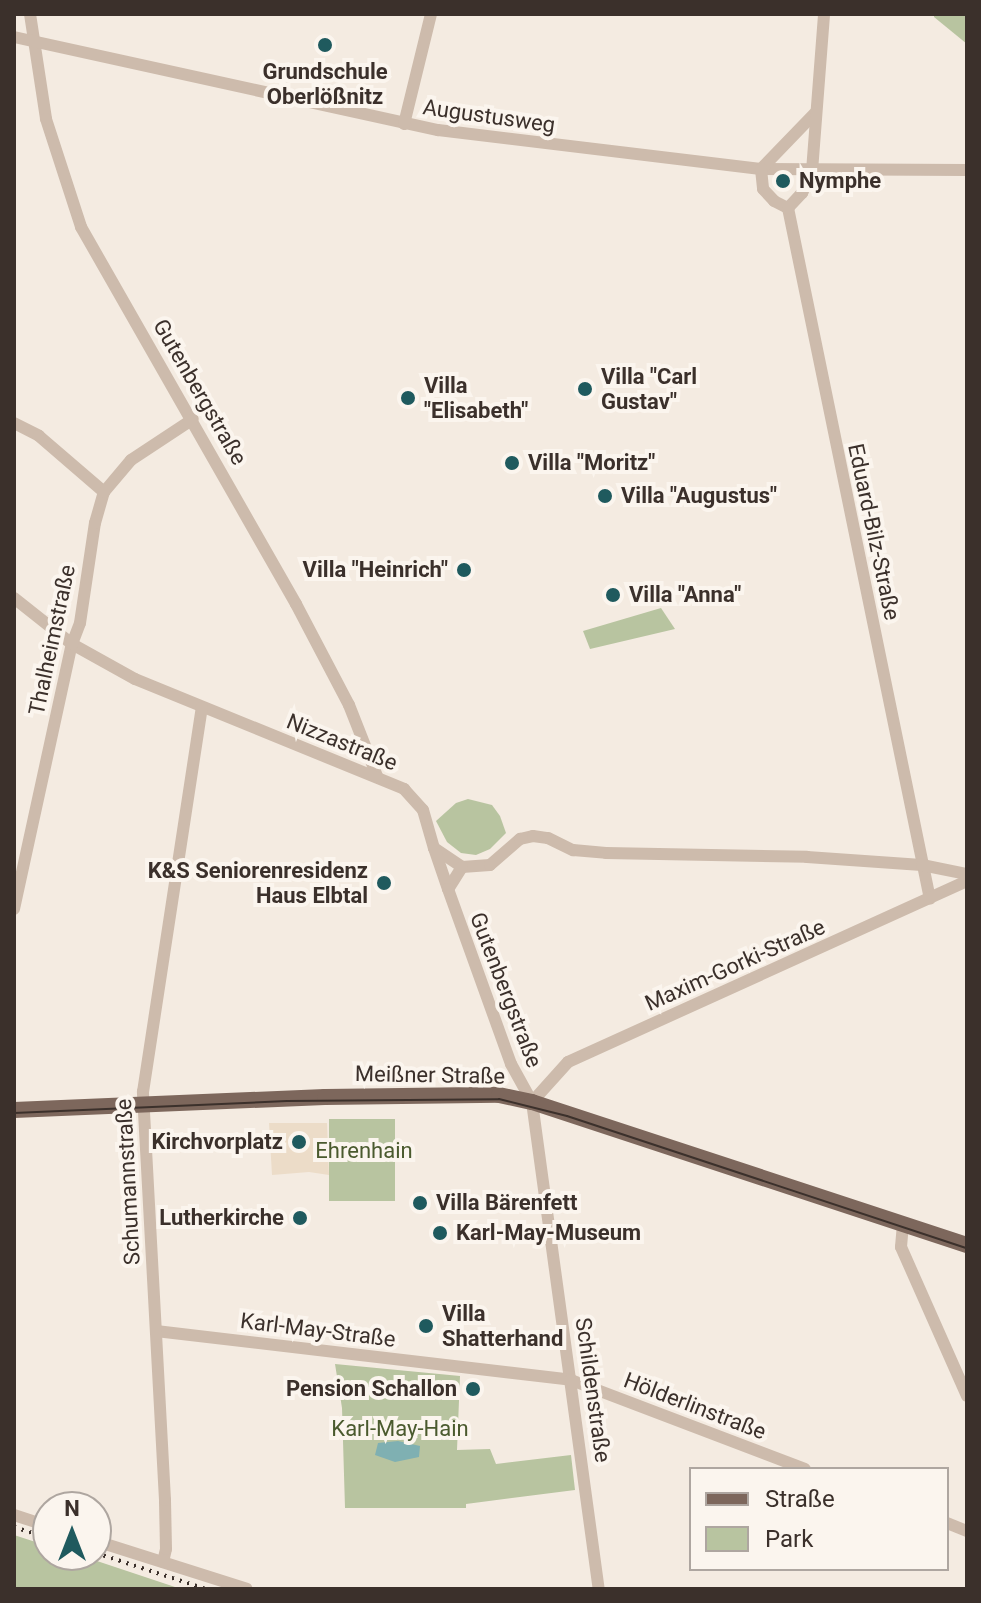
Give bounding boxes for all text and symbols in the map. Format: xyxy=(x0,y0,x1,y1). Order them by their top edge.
marker: Grundschule Oberlößnitz xyxy=(316,36,334,54)
place label: Grundschule Oberlößnitz xyxy=(262,58,388,110)
street label: Augustusweg xyxy=(421,94,557,138)
place label: Nymphe xyxy=(799,168,881,194)
marker: Nymphe xyxy=(774,172,792,190)
street label: Gutenbergstraße xyxy=(148,314,252,470)
place label: Villa "Carl Gustav" xyxy=(601,363,697,414)
place label: Villa "Elisabeth" xyxy=(424,372,528,424)
marker: Villa "Carl Gustav" xyxy=(576,380,594,398)
marker: Villa "Elisabeth" xyxy=(399,389,417,407)
street label: Eduard-Bilz-Straße xyxy=(842,441,906,623)
place label: Villa "Moritz" xyxy=(528,450,655,476)
marker: Villa "Moritz" xyxy=(503,454,521,472)
place label: Villa "Augustus" xyxy=(621,483,777,509)
marker: Villa "Augustus" xyxy=(596,487,614,505)
place label: Villa "Heinrich" xyxy=(303,557,448,583)
marker: Villa "Heinrich" xyxy=(455,561,473,579)
street label: Thalheimstraße xyxy=(23,562,81,718)
place label: Villa "Anna" xyxy=(629,582,741,608)
marker: Villa "Anna" xyxy=(604,586,622,604)
street label: Nizzastraße xyxy=(283,708,401,776)
place label: K&S Seniorenresidenz Haus Elbtal xyxy=(148,857,368,908)
marker: K&S Seniorenresidenz Haus Elbtal xyxy=(375,874,393,892)
street label: Gutenbergstraße xyxy=(464,909,548,1071)
street label: Maxim-Gorki-Straße xyxy=(641,913,829,1017)
street label: Meißner Straße xyxy=(355,1060,505,1090)
street label: Schumannstraße xyxy=(110,1098,146,1266)
place label: Kirchvorplatz xyxy=(151,1129,283,1155)
marker: Kirchvorplatz xyxy=(290,1133,308,1151)
park label: Ehrenhain xyxy=(315,1138,413,1164)
place label: Villa Bärenfett xyxy=(436,1190,577,1216)
marker: Villa Bärenfett xyxy=(411,1194,429,1212)
place label: Lutherkirche xyxy=(159,1205,284,1231)
marker: Lutherkirche xyxy=(291,1209,309,1227)
place label: Karl-May-Museum xyxy=(456,1220,641,1246)
marker: Karl-May-Museum xyxy=(431,1224,449,1242)
place label: Villa Shatterhand xyxy=(442,1300,563,1352)
street label: Karl-May-Straße xyxy=(239,1307,397,1353)
street label: Schildenstraße xyxy=(570,1316,616,1464)
marker: Villa Shatterhand xyxy=(417,1317,435,1335)
street label: Hölderlinstraße xyxy=(620,1367,770,1445)
place label: Pension Schallon xyxy=(286,1376,457,1402)
marker: Pension Schallon xyxy=(464,1380,482,1398)
park label: Karl-May-Hain xyxy=(331,1416,469,1442)
legend xyxy=(689,1467,949,1571)
text: Straße xyxy=(765,1485,835,1513)
north arrow xyxy=(32,1491,112,1571)
text: N xyxy=(64,1496,80,1521)
text: Park xyxy=(765,1525,813,1553)

